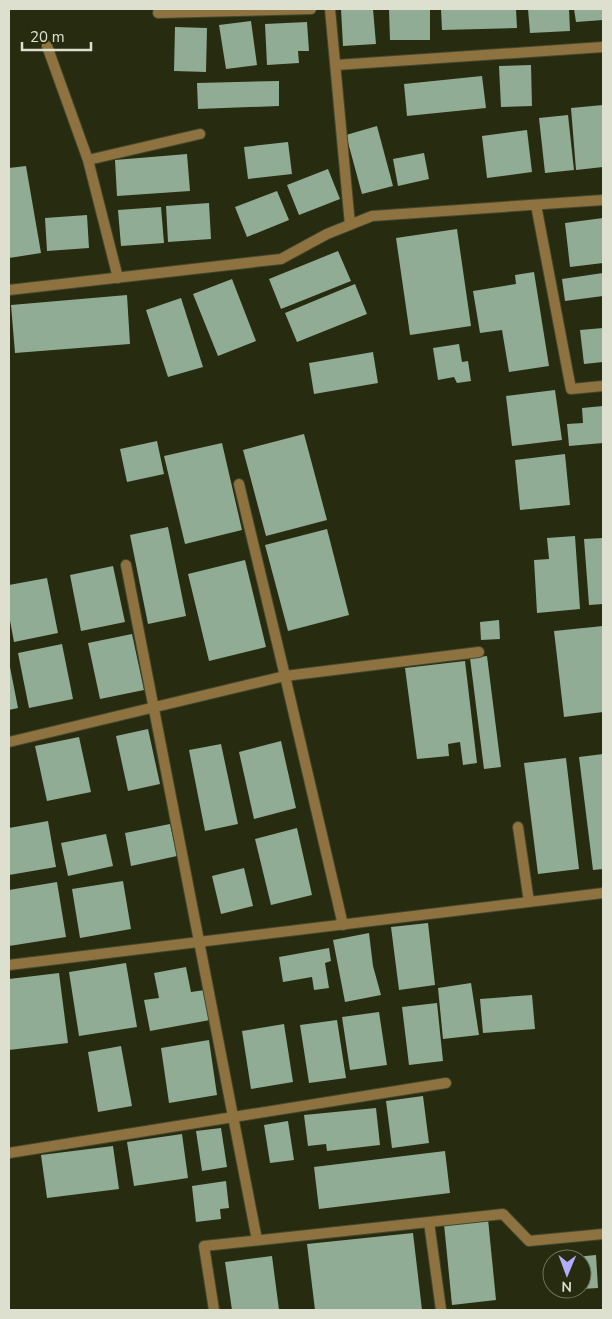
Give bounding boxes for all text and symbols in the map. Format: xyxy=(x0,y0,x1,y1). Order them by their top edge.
scale bar xyxy=(22,20,91,52)
text: 20 m xyxy=(30,27,65,47)
north arrow xyxy=(542,1249,592,1299)
text: N xyxy=(561,1277,572,1296)

